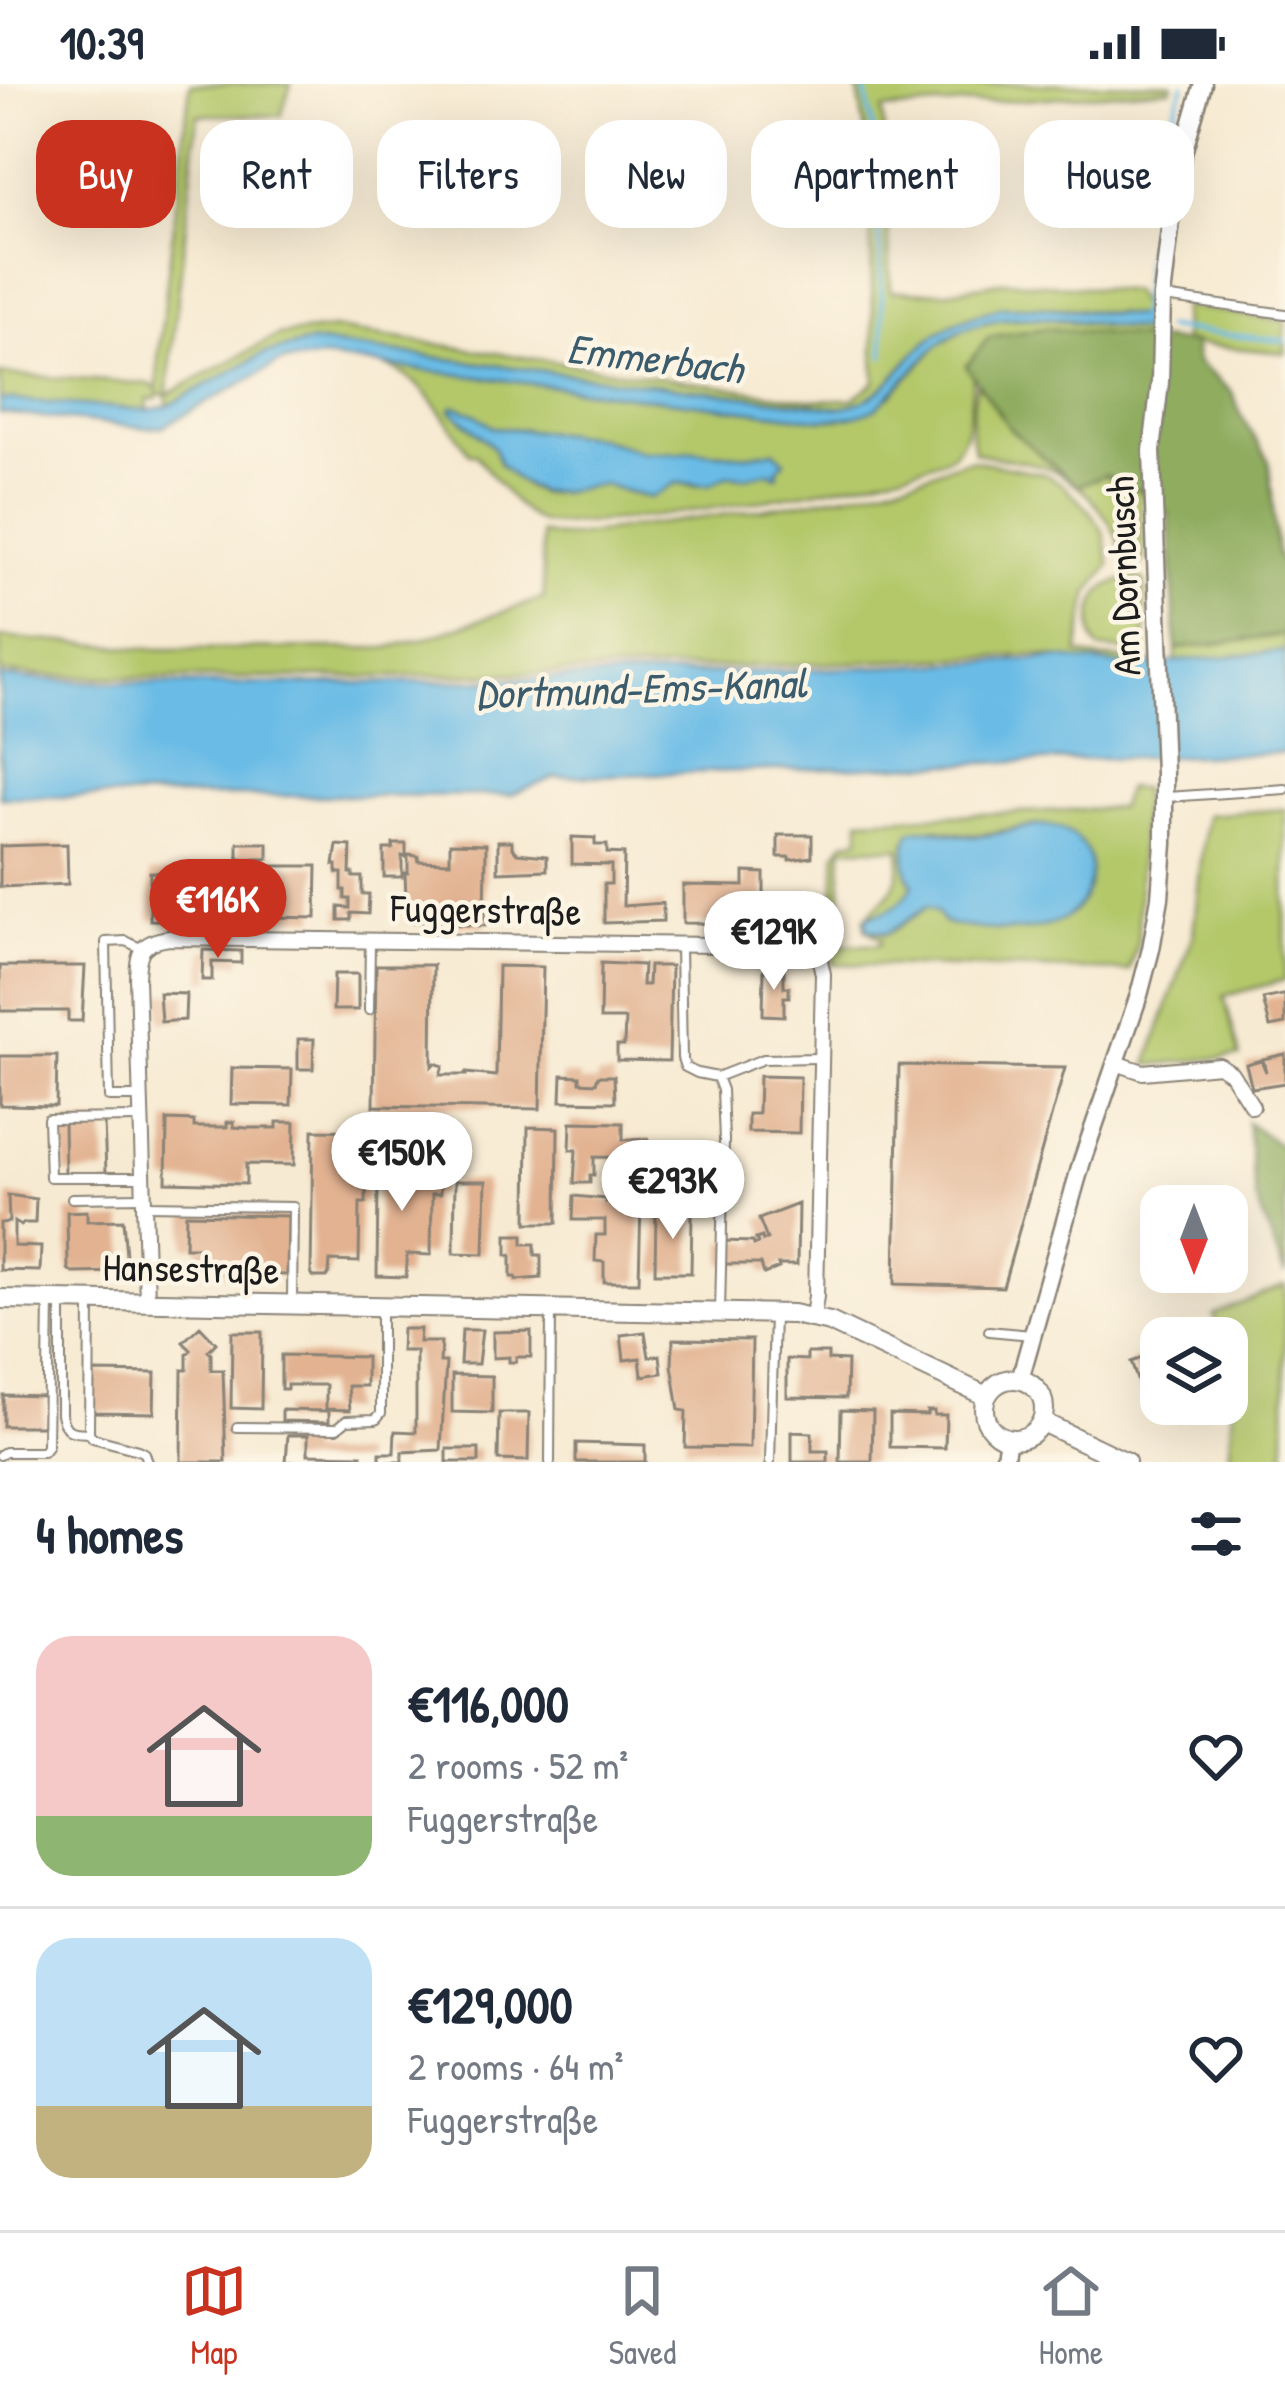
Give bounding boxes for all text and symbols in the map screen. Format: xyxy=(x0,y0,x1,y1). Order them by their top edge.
text: 10:39 xyxy=(60,12,144,73)
chip: Buy xyxy=(36,120,176,228)
chip: Rent xyxy=(200,120,353,228)
chip: Filters xyxy=(377,120,561,228)
chip: New xyxy=(585,120,727,228)
chip: Apartment xyxy=(751,120,1000,228)
chip: House xyxy=(1024,120,1194,228)
water label: Emmerbach xyxy=(564,318,748,397)
street label: Am Dornbusch xyxy=(1093,475,1152,677)
water label: Dortmund-Ems-Kanal xyxy=(475,653,809,722)
pin: €116K xyxy=(134,859,302,961)
text: €116K xyxy=(176,871,260,924)
street label: Fuggerstraße xyxy=(389,880,582,937)
pin: €129K xyxy=(690,891,858,993)
text: €129K xyxy=(731,903,817,956)
pin: €150K xyxy=(318,1112,486,1214)
text: €150K xyxy=(358,1124,446,1177)
pin: €293K xyxy=(589,1140,757,1242)
text: €293K xyxy=(628,1152,718,1205)
north arrow xyxy=(1140,1185,1248,1293)
map controls xyxy=(1140,1185,1248,1425)
street label: Hansestraße xyxy=(102,1239,280,1296)
button: layers xyxy=(1140,1317,1248,1425)
text: 4 homes xyxy=(36,1500,183,1569)
icon: filters xyxy=(1183,1501,1249,1567)
text: €116,000 xyxy=(408,1669,569,1738)
icon: home xyxy=(132,1684,276,1828)
icon: heart xyxy=(1183,1723,1249,1789)
text: 2 rooms · 52 m² xyxy=(408,1738,628,1791)
text: Fuggerstraße xyxy=(408,1791,598,1844)
text: €129,000 xyxy=(408,1970,572,2039)
icon: home xyxy=(132,1986,276,2130)
icon: heart xyxy=(1183,2025,1249,2091)
text: 2 rooms · 64 m² xyxy=(408,2039,624,2092)
text: Fuggerstraße xyxy=(408,2092,598,2145)
tab: Map xyxy=(181,2258,247,2374)
tab: Saved xyxy=(609,2258,676,2374)
tab: Home xyxy=(1038,2258,1104,2374)

